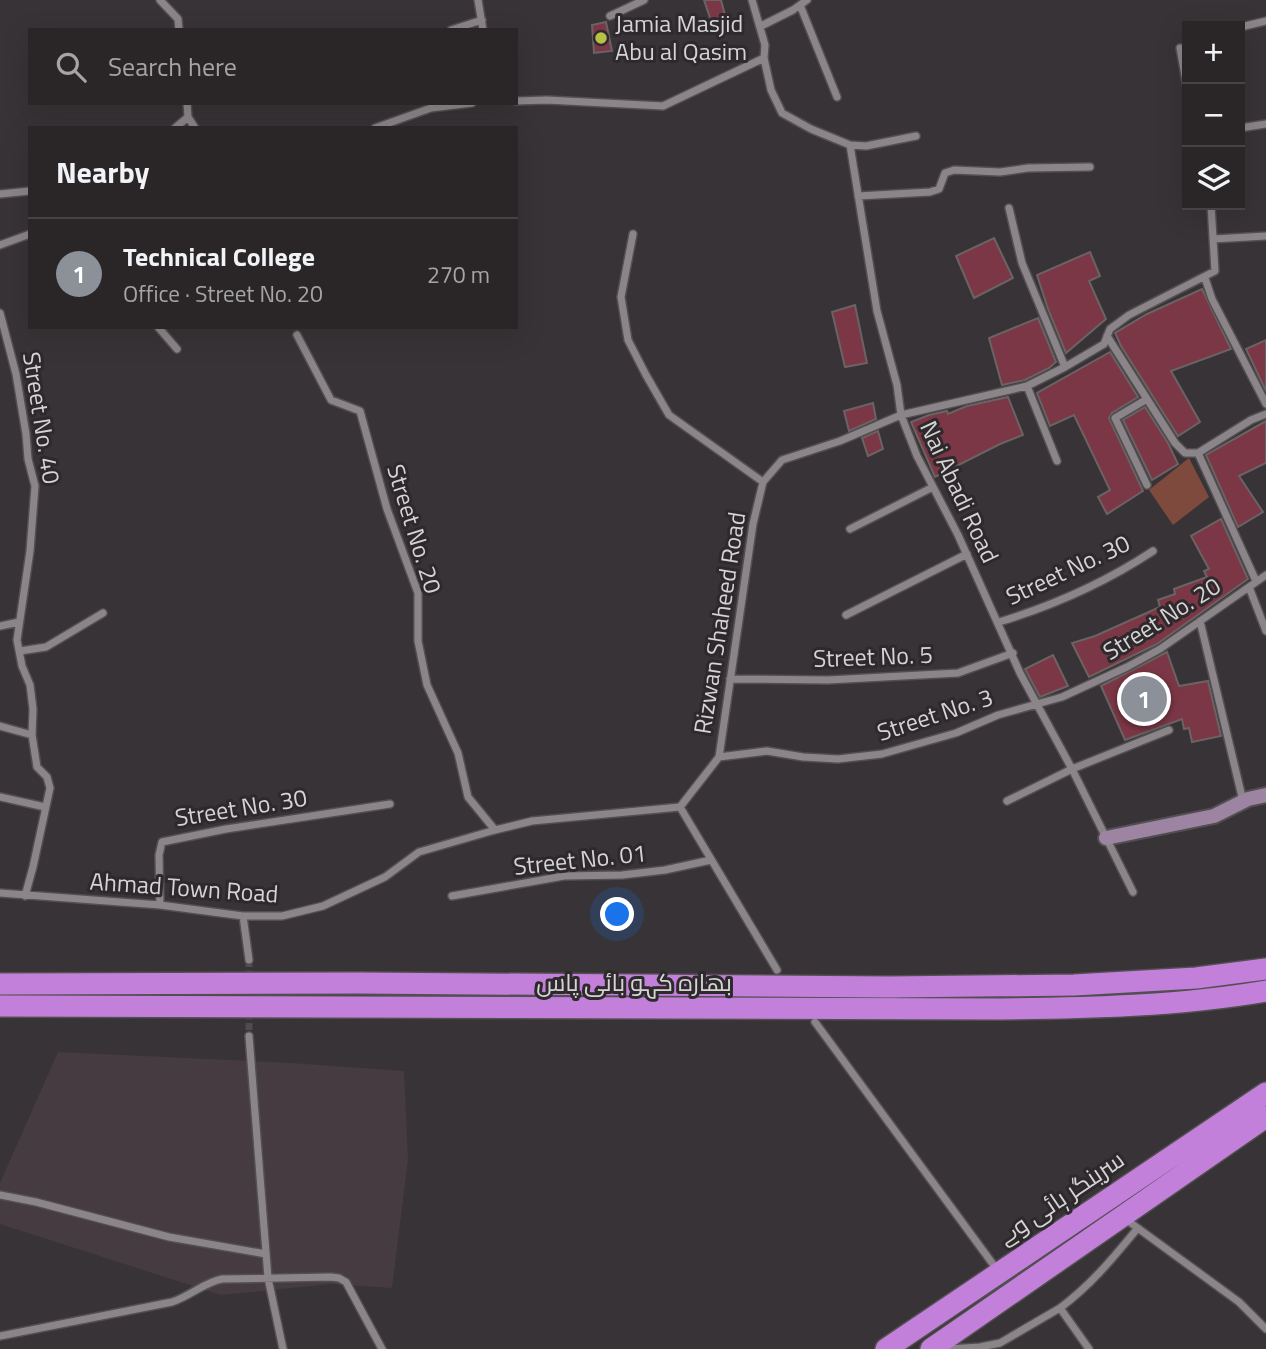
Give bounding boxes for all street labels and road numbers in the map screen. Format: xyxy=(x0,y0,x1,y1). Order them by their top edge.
street label: Street No. 40 xyxy=(14,349,70,486)
street label: Nai Abadi Road xyxy=(911,415,1009,568)
street label: Street No. 20 xyxy=(378,460,452,598)
street label: Rizwan Shaheed Road xyxy=(684,509,754,736)
street label: Street No. 30 xyxy=(1000,525,1136,614)
street label: Street No. 20 xyxy=(1095,568,1228,669)
street label: Street No. 5 xyxy=(812,636,933,676)
street label: Street No. 3 xyxy=(872,678,997,750)
street label: Street No. 30 xyxy=(172,779,309,835)
street label: Street No. 01 xyxy=(512,834,648,884)
street label: Ahmad Town Road xyxy=(89,862,279,912)
street label: بھارہ کہو بائی پاس xyxy=(536,964,732,1000)
street label: سرینگر ہائی وے xyxy=(990,1141,1131,1253)

